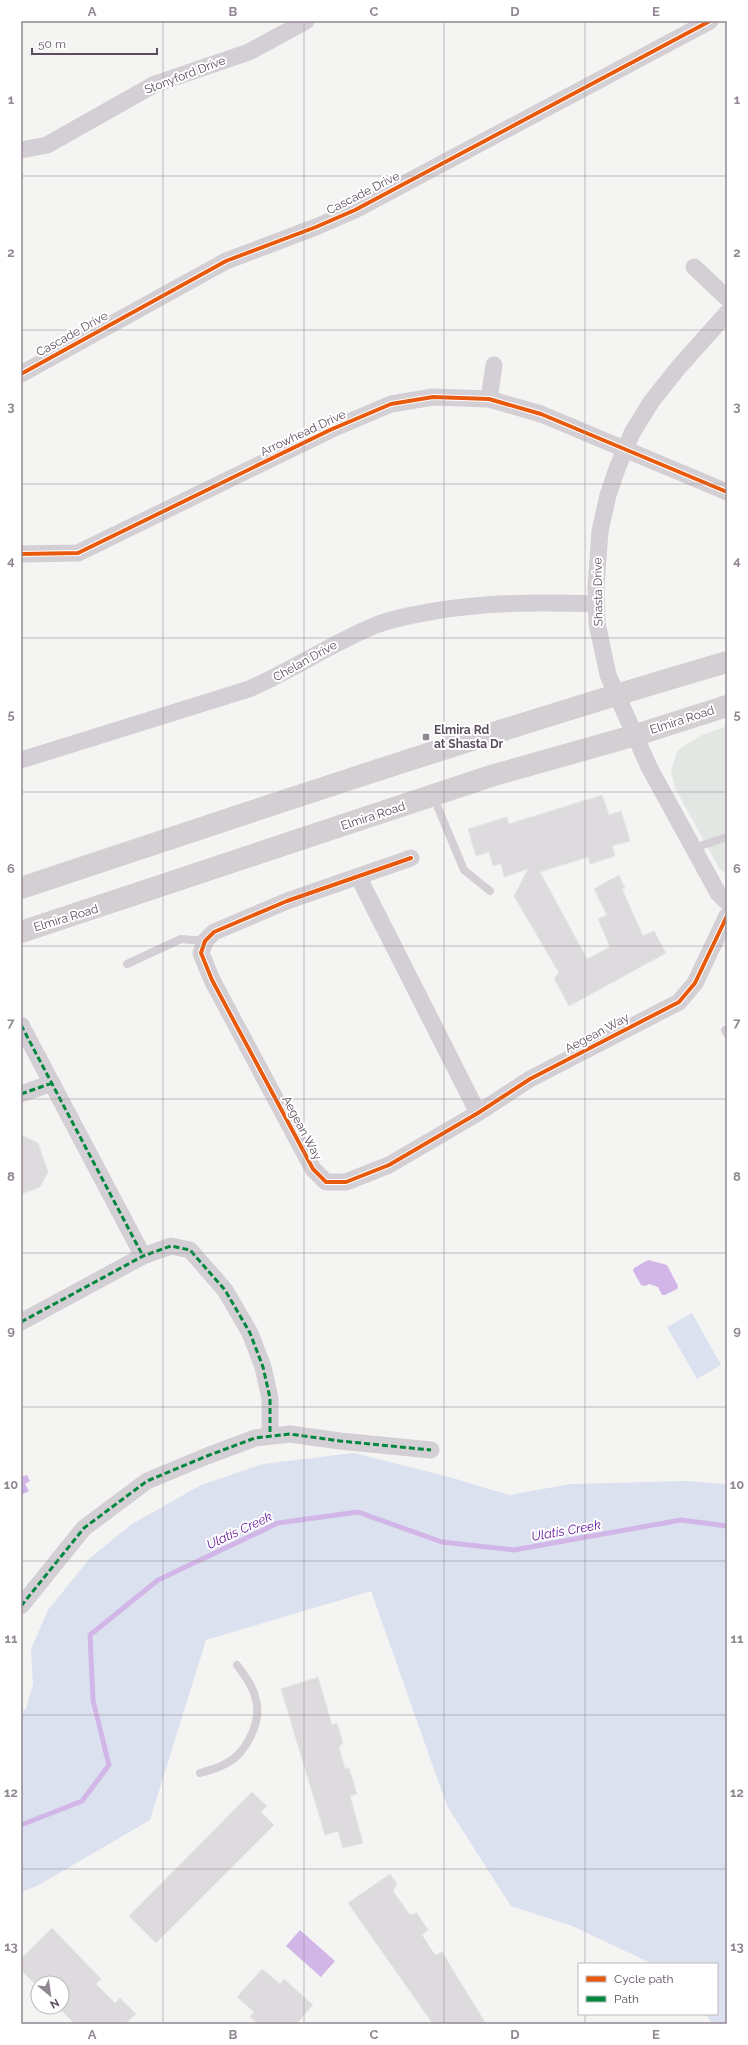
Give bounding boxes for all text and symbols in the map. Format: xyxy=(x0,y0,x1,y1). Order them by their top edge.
text: A xyxy=(88,4,97,19)
text: B xyxy=(229,4,238,19)
text: C xyxy=(370,4,379,19)
text: D xyxy=(510,4,520,19)
text: E xyxy=(652,4,660,19)
scale bar xyxy=(32,30,157,56)
text: 50 m xyxy=(38,37,66,51)
street label: Stonyford Drive xyxy=(142,53,228,97)
text: 1 xyxy=(8,92,15,107)
text: 1 xyxy=(734,92,741,107)
street label: Cascade Drive xyxy=(324,169,402,217)
text: 2 xyxy=(7,245,15,260)
text: 2 xyxy=(733,245,741,260)
street label: Cascade Drive xyxy=(34,309,110,359)
text: 3 xyxy=(7,399,15,414)
text: 3 xyxy=(733,399,741,414)
street label: Arrowhead Drive xyxy=(258,407,348,459)
text: 4 xyxy=(7,553,15,568)
text: 4 xyxy=(733,553,741,568)
street label: Shasta Drive xyxy=(590,557,606,627)
street label: Chelan Drive xyxy=(271,638,339,684)
street label: Elmira Road xyxy=(648,703,716,737)
text: 5 xyxy=(7,707,15,722)
text: 5 xyxy=(733,707,741,722)
place label: Elmira Rd at Shasta Dr xyxy=(434,723,504,751)
marker: Elmira Rd at Shasta Dr xyxy=(421,732,431,742)
street label: Elmira Road xyxy=(339,799,407,833)
text: 6 xyxy=(7,861,15,876)
text: 6 xyxy=(733,861,741,876)
street label: Elmira Road xyxy=(32,902,100,934)
street label: Aegean Way xyxy=(563,1010,632,1056)
text: 7 xyxy=(7,1015,15,1030)
text: 7 xyxy=(733,1015,741,1030)
street label: Aegean Way xyxy=(279,1094,325,1163)
text: 8 xyxy=(7,1169,15,1184)
text: 8 xyxy=(733,1169,741,1184)
text: 9 xyxy=(7,1323,15,1338)
text: 9 xyxy=(733,1323,741,1338)
text: 10 xyxy=(4,1477,18,1492)
text: 10 xyxy=(730,1477,744,1492)
water label: Ulatis Creek xyxy=(204,1509,274,1552)
water label: Ulatis Creek xyxy=(530,1517,602,1544)
text: 11 xyxy=(5,1631,18,1646)
text: 11 xyxy=(731,1631,744,1646)
text: 12 xyxy=(4,1785,18,1800)
text: 12 xyxy=(730,1785,744,1800)
text: 13 xyxy=(4,1939,18,1954)
text: 13 xyxy=(730,1939,744,1954)
legend xyxy=(578,1963,718,2015)
text: Cycle path xyxy=(614,1972,673,1986)
north arrow xyxy=(30,1975,70,2015)
text: Path xyxy=(614,1992,639,2006)
text: N xyxy=(48,1996,61,2011)
text: A xyxy=(88,2027,97,2042)
text: B xyxy=(229,2027,238,2042)
text: C xyxy=(370,2027,379,2042)
text: D xyxy=(510,2027,520,2042)
text: E xyxy=(652,2027,660,2042)

